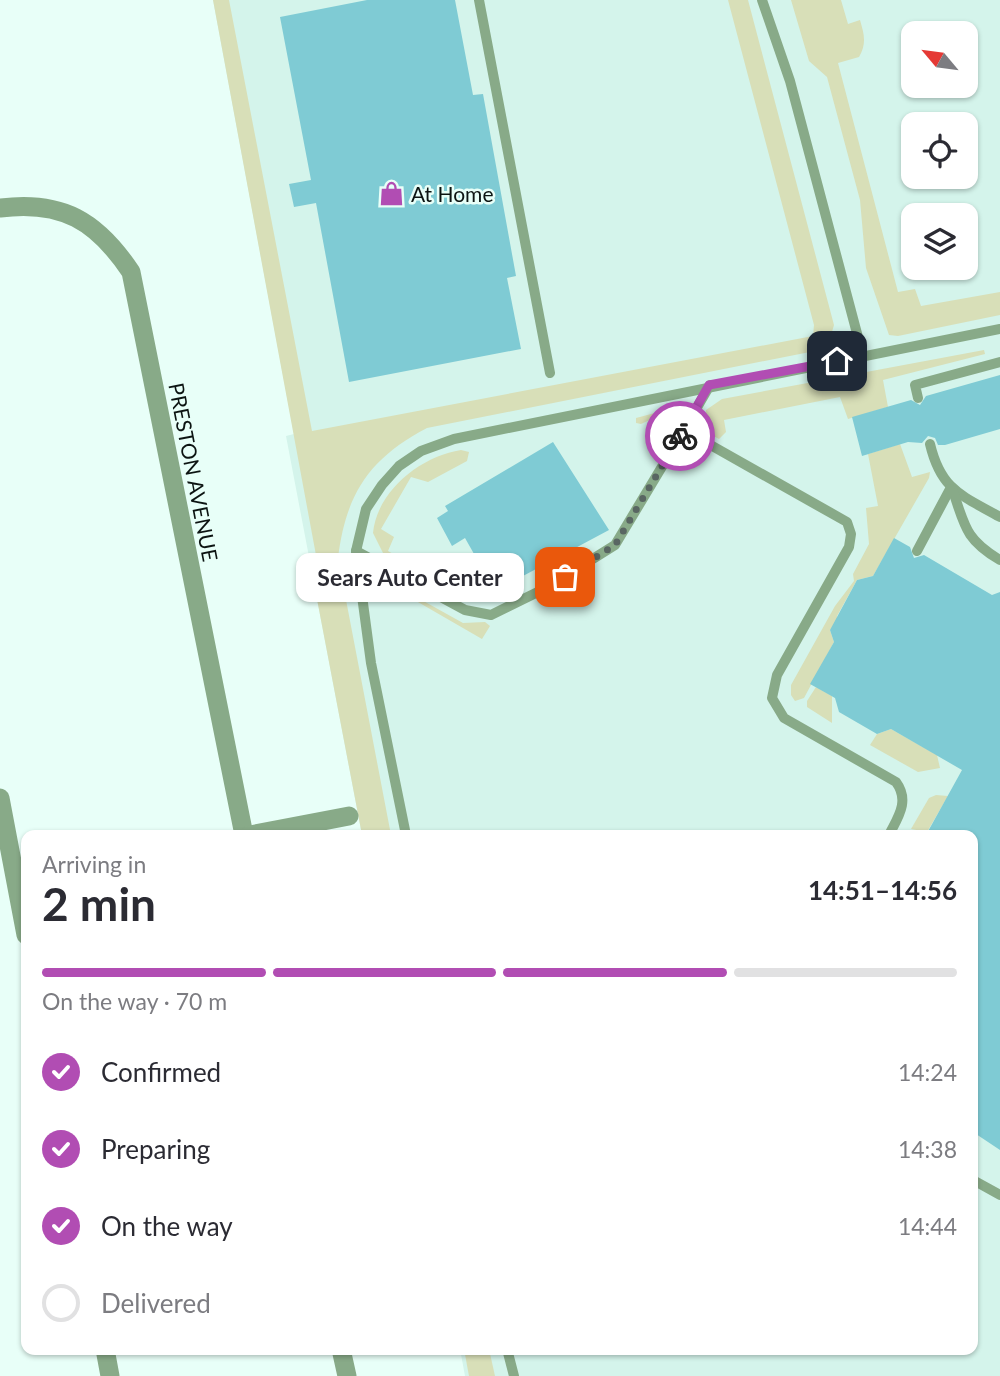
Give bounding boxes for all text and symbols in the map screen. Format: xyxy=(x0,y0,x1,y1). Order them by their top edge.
north arrow xyxy=(901,21,978,98)
map controls xyxy=(901,21,978,280)
button: locate xyxy=(901,112,978,189)
shop icon: At Home xyxy=(377,179,405,207)
place label: At Home xyxy=(411,181,493,206)
button: layers xyxy=(901,203,978,280)
pin xyxy=(807,331,867,391)
icon: home xyxy=(818,342,856,380)
street label: PRESTON AVENUE xyxy=(164,380,224,564)
courier xyxy=(645,401,715,471)
icon: bike xyxy=(661,417,699,455)
pin xyxy=(535,547,595,607)
callout: Sears Auto Center xyxy=(295,552,523,602)
icon: bag xyxy=(546,558,584,596)
text: Sears Auto Center xyxy=(317,563,503,591)
text: Arriving in xyxy=(42,850,146,878)
text: 14:51–14:56 xyxy=(808,874,957,906)
text: 2 min xyxy=(42,876,156,931)
text: On the way · 70 m xyxy=(42,987,227,1015)
icon: check xyxy=(42,1053,80,1091)
text: Confirmed xyxy=(101,1056,221,1088)
text: 14:24 xyxy=(898,1058,957,1086)
icon: check xyxy=(42,1130,80,1168)
text: Preparing xyxy=(101,1133,210,1165)
text: 14:38 xyxy=(898,1135,957,1163)
icon: check xyxy=(42,1207,80,1245)
text: On the way xyxy=(101,1210,233,1242)
text: 14:44 xyxy=(898,1212,957,1240)
text: Delivered xyxy=(101,1287,211,1319)

